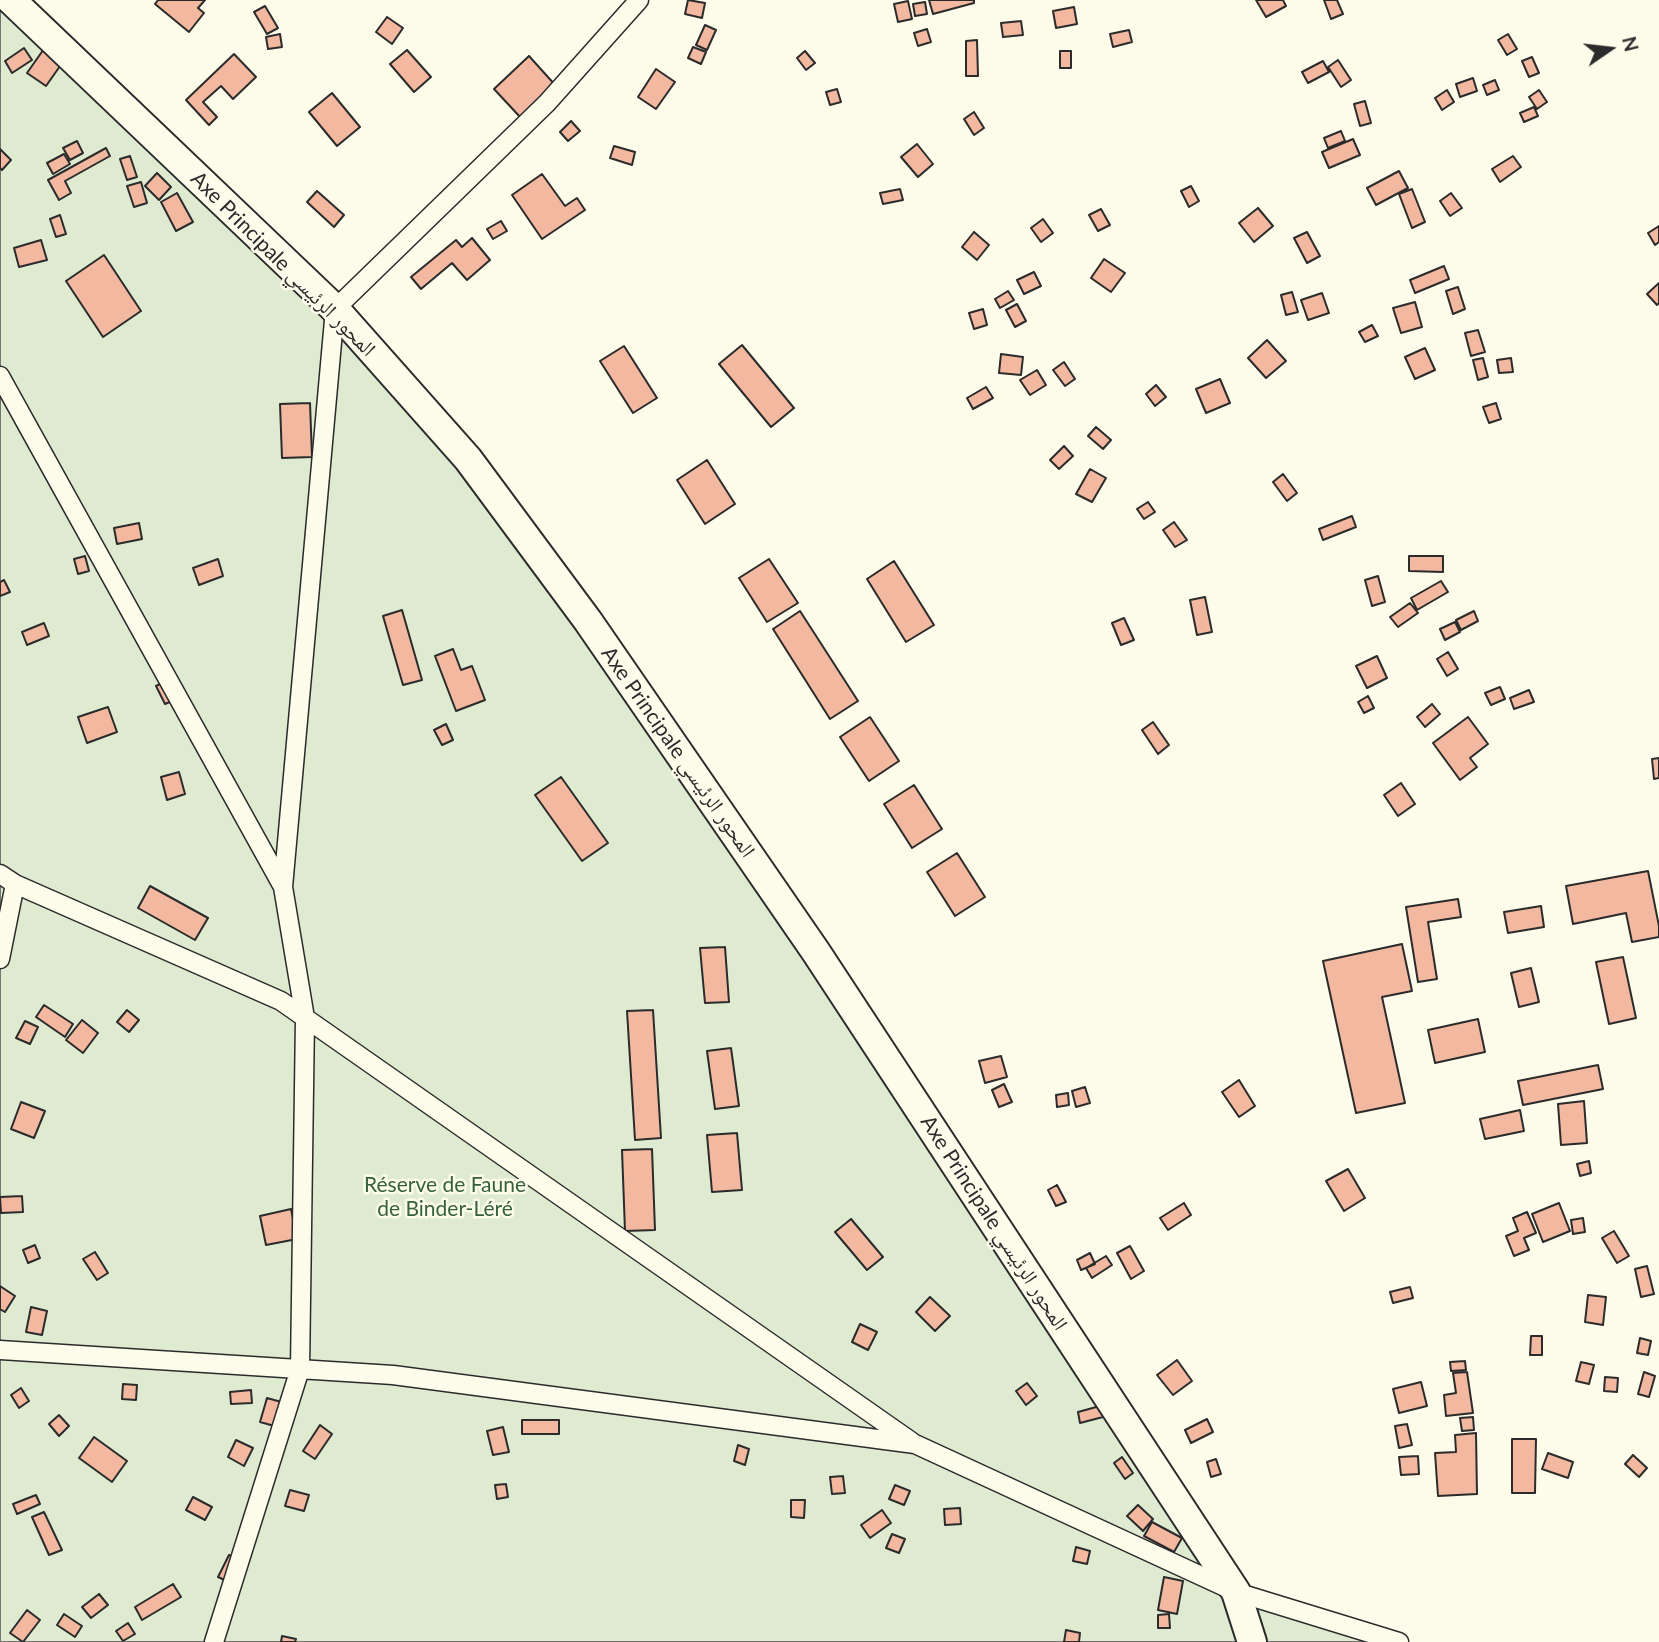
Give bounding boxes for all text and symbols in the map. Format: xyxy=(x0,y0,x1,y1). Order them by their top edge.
north arrow xyxy=(1575,14,1645,84)
text: N xyxy=(1618,34,1644,54)
street label: Axe Principale المحور الرئيسي xyxy=(185,166,381,362)
street label: Axe Principale المحور الرئيسي xyxy=(596,642,760,862)
street label: Axe Principale المحور الرئيسي xyxy=(915,1111,1073,1335)
park label: Réserve de Faune de Binder-Léré xyxy=(364,1172,526,1222)

